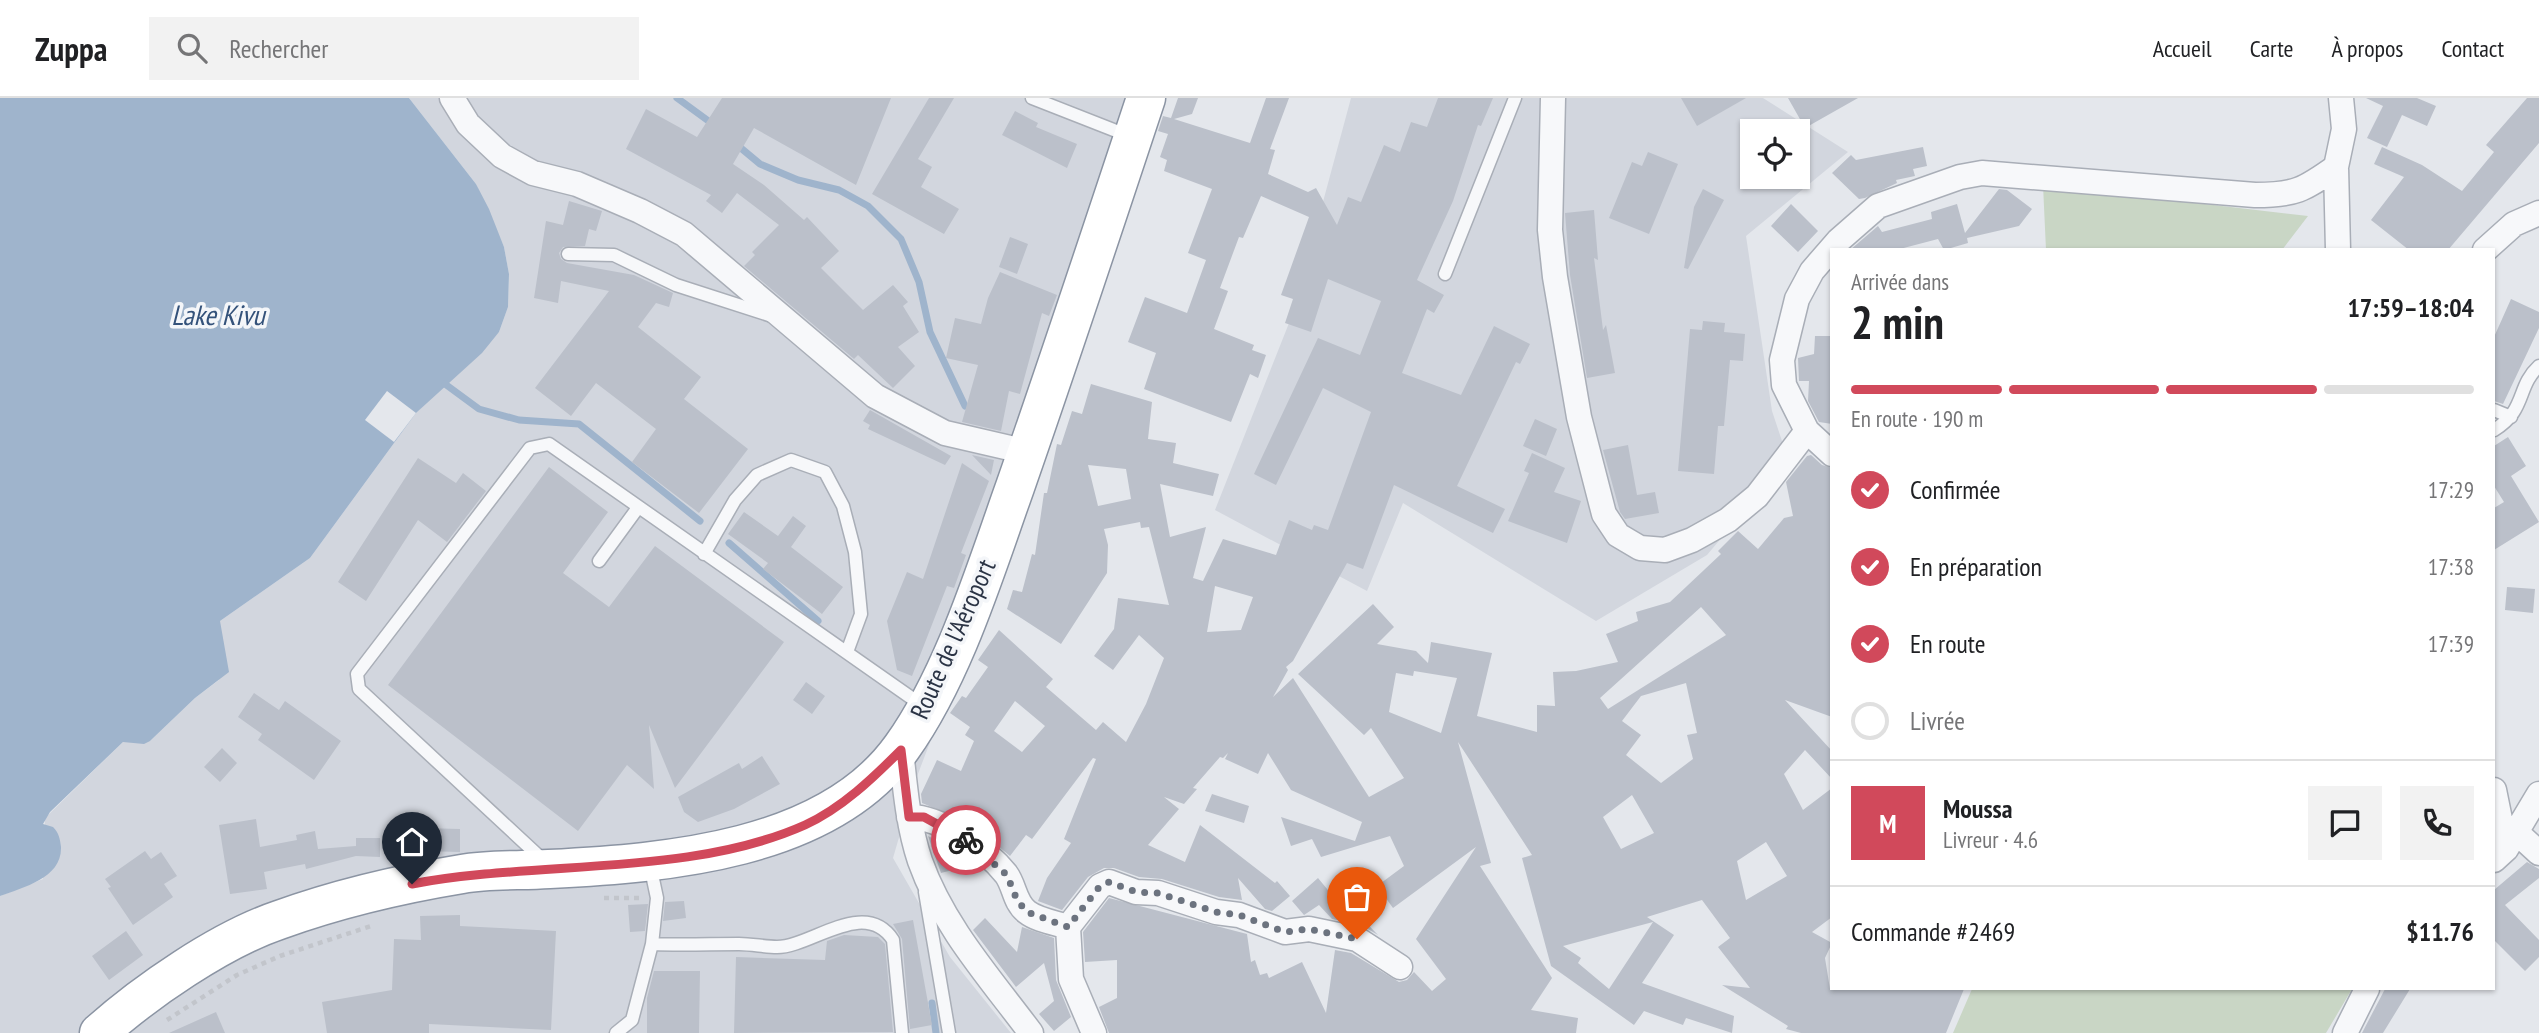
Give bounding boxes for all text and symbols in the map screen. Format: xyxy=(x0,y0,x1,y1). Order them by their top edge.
search box xyxy=(149,17,639,80)
text: Zuppa xyxy=(35,27,107,70)
icon: search xyxy=(173,29,211,67)
text: Rechercher xyxy=(229,32,328,65)
text: Accueil xyxy=(2153,33,2212,64)
text: Carte xyxy=(2250,33,2293,64)
text: À propos xyxy=(2331,33,2403,64)
text: Contact xyxy=(2441,33,2504,64)
map controls xyxy=(1740,119,1810,189)
button: locate xyxy=(1740,119,1810,189)
text: Arrivée dans xyxy=(1851,267,1949,296)
text: 17:59–18:04 xyxy=(2347,291,2474,324)
text: 2 min xyxy=(1851,292,1944,352)
water label: Lake Kivu xyxy=(171,296,267,333)
text: En route · 190 m xyxy=(1851,404,1983,433)
icon: check xyxy=(1851,471,1889,509)
text: Confirmée xyxy=(1910,473,2001,506)
text: 17:29 xyxy=(2428,475,2474,504)
icon: check xyxy=(1851,548,1889,586)
text: En préparation xyxy=(1910,550,2042,583)
text: 17:38 xyxy=(2428,552,2474,581)
street label: Route de l'Aéroport xyxy=(903,554,1002,724)
icon: check xyxy=(1851,625,1889,663)
text: En route xyxy=(1910,627,1985,660)
text: 17:39 xyxy=(2428,629,2474,658)
text: Livrée xyxy=(1910,704,1965,737)
button: chat xyxy=(2308,786,2382,860)
button: phone xyxy=(2400,786,2474,860)
text: Moussa xyxy=(1943,792,2012,825)
courier xyxy=(931,805,1001,875)
text: M xyxy=(1879,807,1897,840)
pin xyxy=(382,812,442,884)
icon: bike xyxy=(947,821,985,859)
icon: home xyxy=(393,823,431,861)
text: Livreur · 4.6 xyxy=(1943,825,2038,854)
pin xyxy=(1327,867,1387,939)
icon: bag xyxy=(1338,878,1376,916)
text: Commande #2469 xyxy=(1851,915,2015,948)
text: $11.76 xyxy=(2406,915,2474,948)

